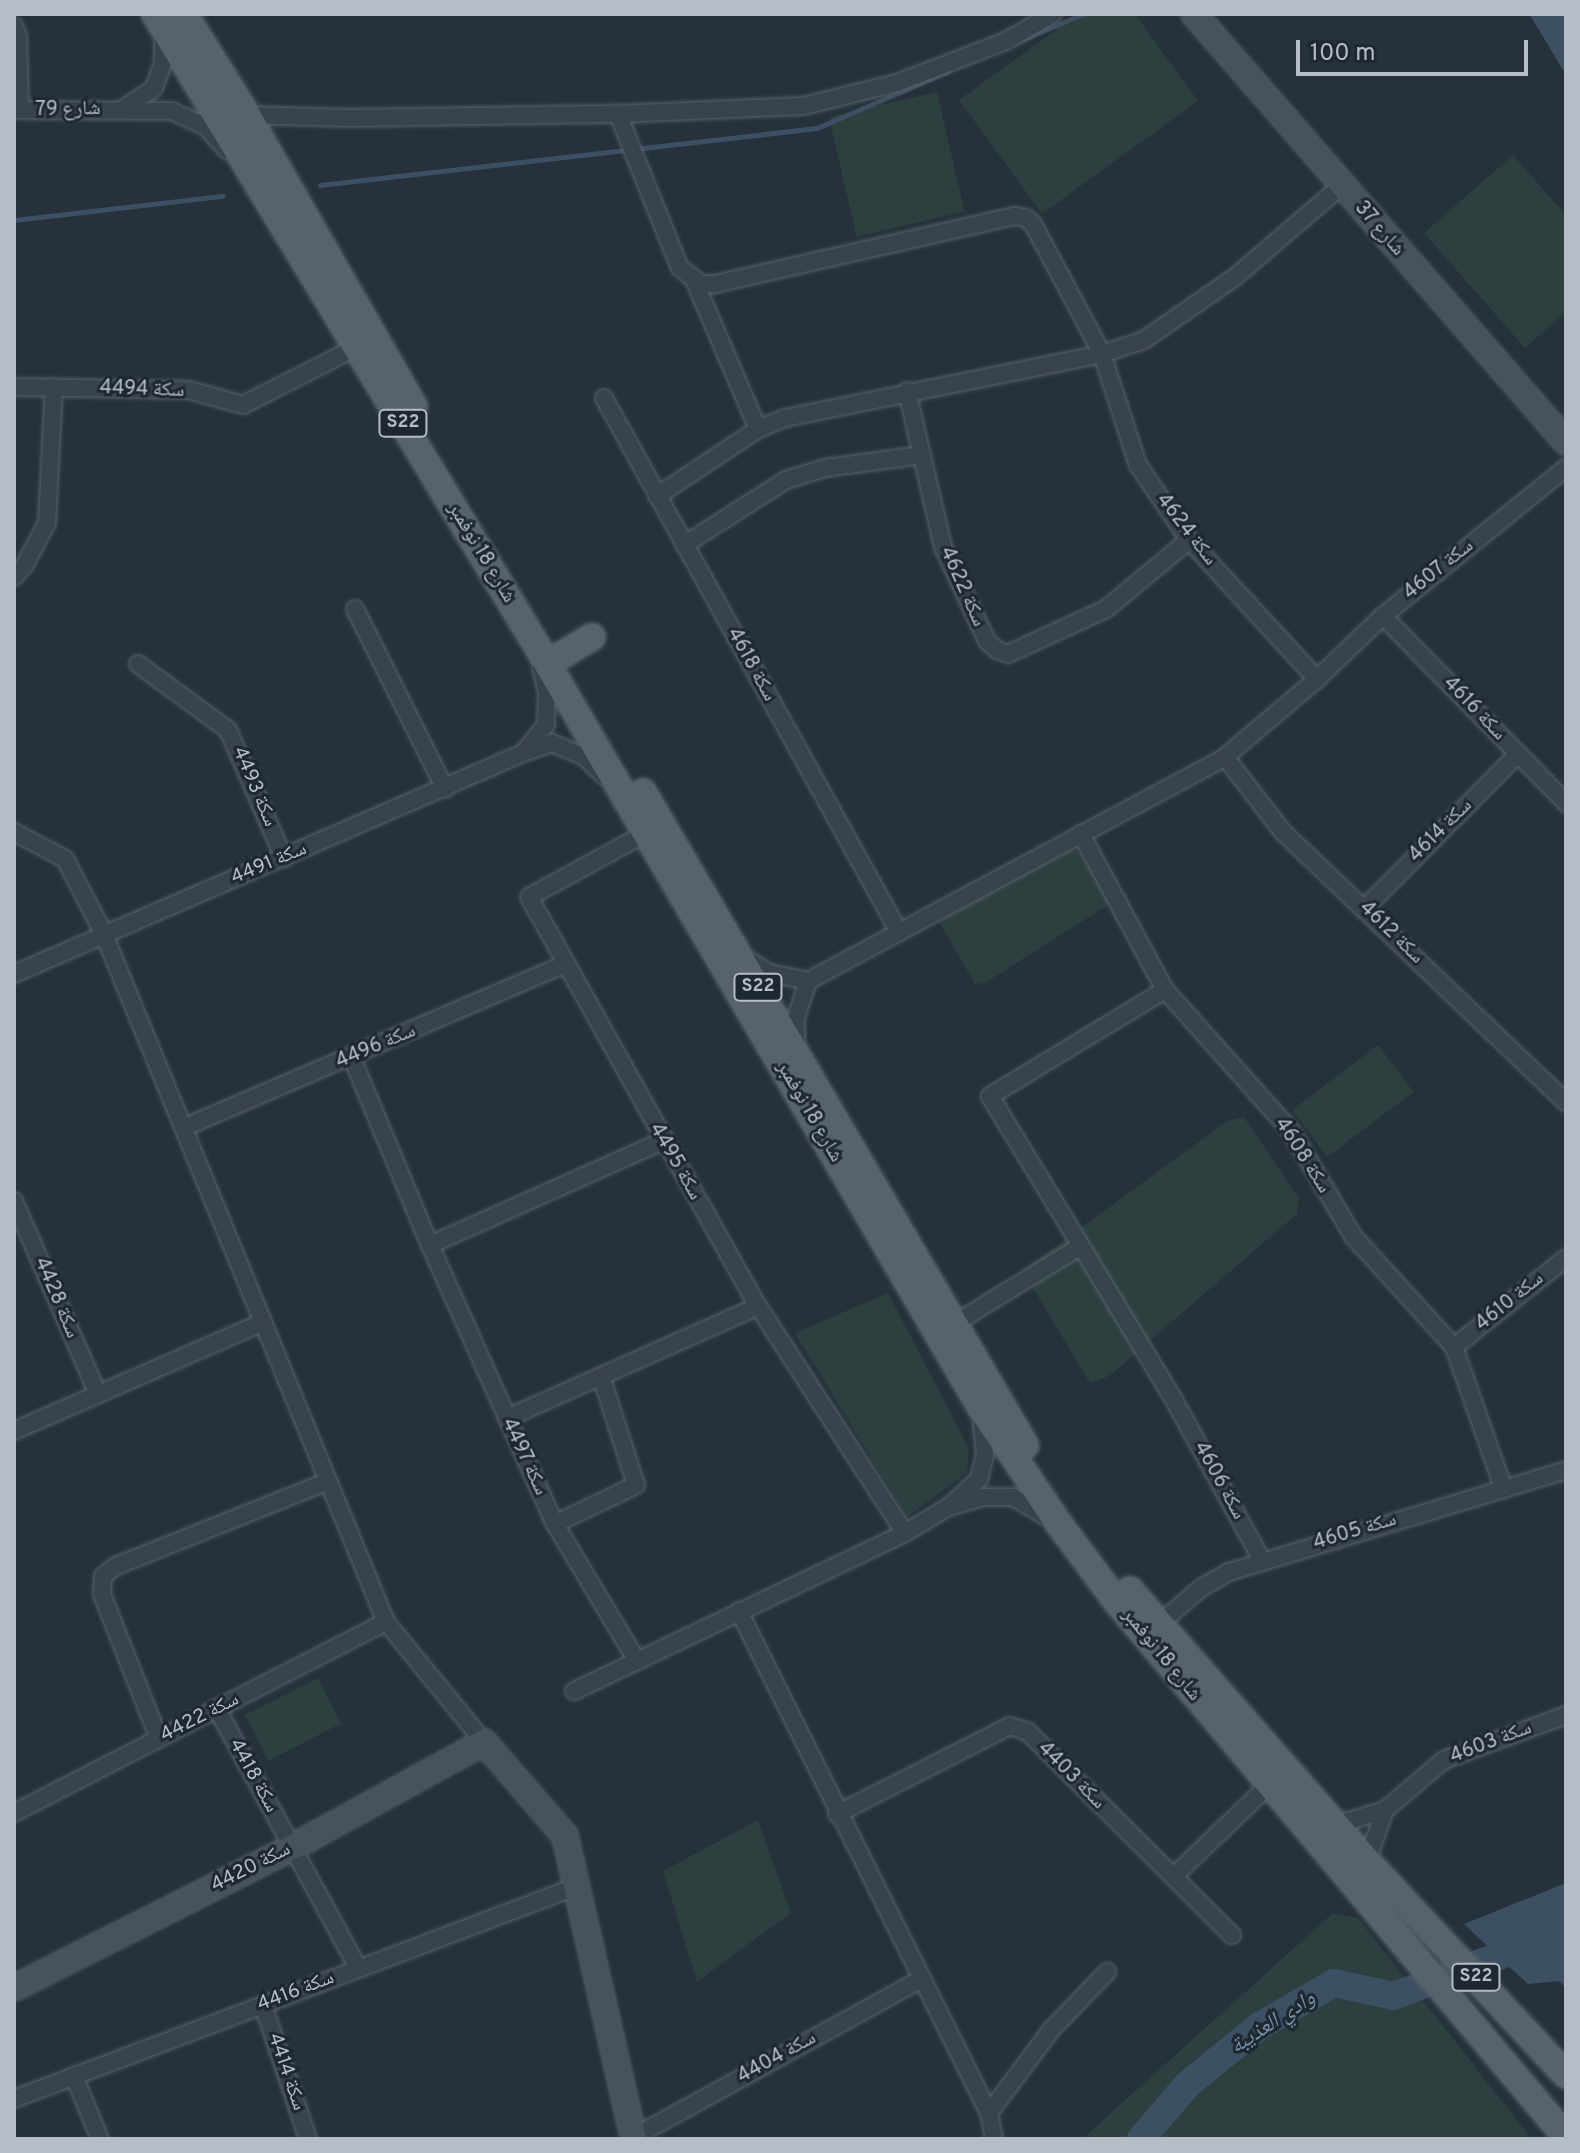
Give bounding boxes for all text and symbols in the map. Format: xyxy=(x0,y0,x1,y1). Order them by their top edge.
scale bar xyxy=(1300,24,1532,74)
text: 100 m xyxy=(1310,39,1376,69)
street label: 79 شارع xyxy=(35,97,101,123)
street label: شارع 37 xyxy=(1349,197,1409,261)
street label: سكة 4494 xyxy=(99,377,185,403)
road number: S22 xyxy=(377,409,429,437)
street label: سكة 4624 xyxy=(1150,489,1222,571)
street label: شارع 18 نوفمبر xyxy=(442,499,520,607)
street label: سكة 4607 xyxy=(1399,535,1479,605)
street label: سكة 4622 xyxy=(934,543,990,631)
street label: سكة 4618 xyxy=(721,624,781,706)
street label: سكة 4616 xyxy=(1438,672,1510,746)
street label: سكة 4493 xyxy=(226,743,282,831)
street label: سكة 4614 xyxy=(1404,794,1478,868)
street label: سكة 4491 xyxy=(227,837,311,891)
street label: سكة 4612 xyxy=(1354,897,1428,969)
road number: S22 xyxy=(732,973,784,1001)
street label: سكة 4496 xyxy=(332,1019,420,1075)
street label: شارع 18 نوفمبر xyxy=(770,1057,848,1167)
street label: سكة 4608 xyxy=(1269,1114,1335,1198)
street label: سكة 4495 xyxy=(643,1119,707,1205)
street label: سكة 4428 xyxy=(28,1254,84,1342)
street label: سكة 4610 xyxy=(1471,1267,1549,1337)
street label: سكة 4497 xyxy=(496,1415,552,1499)
street label: سكة 4606 xyxy=(1188,1438,1250,1524)
street label: سكة 4605 xyxy=(1311,1508,1399,1556)
street label: شارع 18 نوفمبر xyxy=(1116,1604,1206,1706)
street label: سكة 4422 xyxy=(157,1688,243,1748)
street label: سكة 4603 xyxy=(1447,1717,1535,1769)
street label: سكة 4418 xyxy=(223,1735,283,1817)
street label: سكة 4403 xyxy=(1032,1737,1110,1815)
street label: سكة 4420 xyxy=(207,1838,295,1898)
road number: S22 xyxy=(1450,1963,1502,1991)
street label: سكة 4416 xyxy=(254,1966,338,2018)
water label: وادي العذيبة xyxy=(1225,1986,1321,2060)
street label: سكة 4404 xyxy=(733,2027,821,2089)
street label: سكة 4414 xyxy=(262,2030,310,2114)

